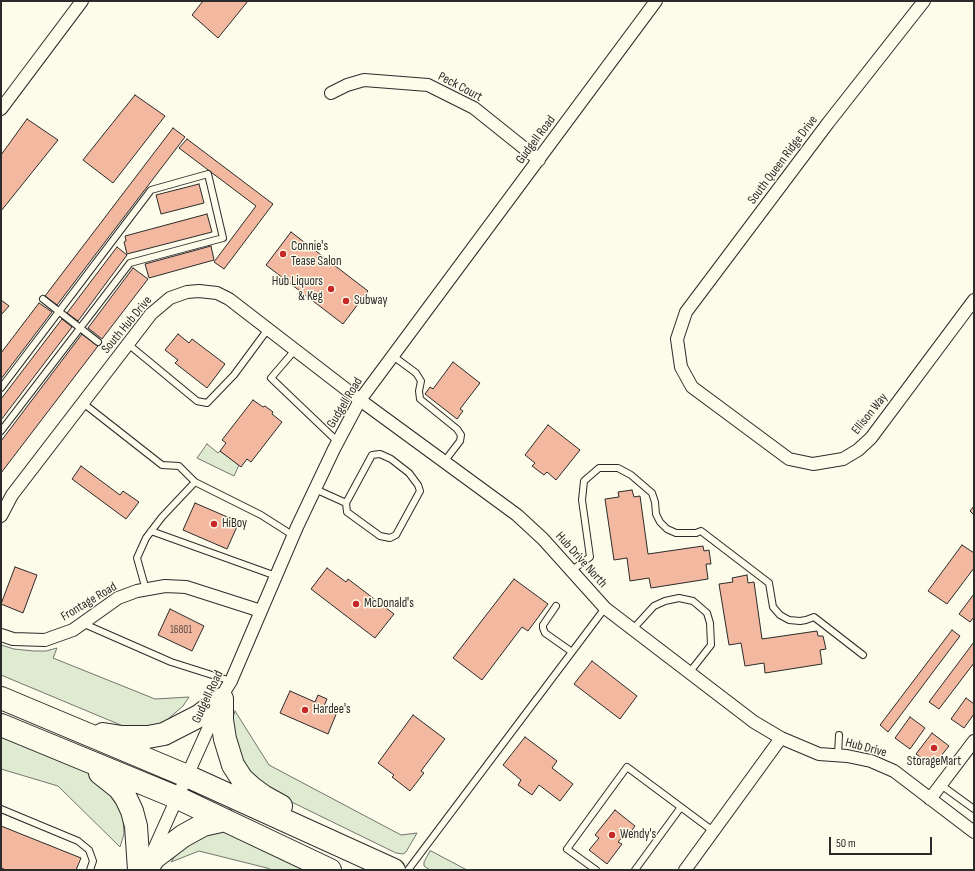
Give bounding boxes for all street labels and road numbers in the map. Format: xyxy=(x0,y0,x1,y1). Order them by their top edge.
street label: Peck Court xyxy=(435,69,485,105)
street label: Gudgell Road xyxy=(513,113,559,167)
street label: South Queen Ridge Drive xyxy=(745,113,821,207)
street label: South Hub Drive xyxy=(98,293,156,357)
street label: Gudgell Road xyxy=(324,375,366,431)
street label: Ellison Way xyxy=(849,390,891,438)
street label: Hub Drive North xyxy=(552,529,610,591)
street label: Frontage Road xyxy=(58,579,120,625)
street label: Gudgell Road xyxy=(189,668,227,726)
street label: Hub Drive xyxy=(844,735,888,761)

